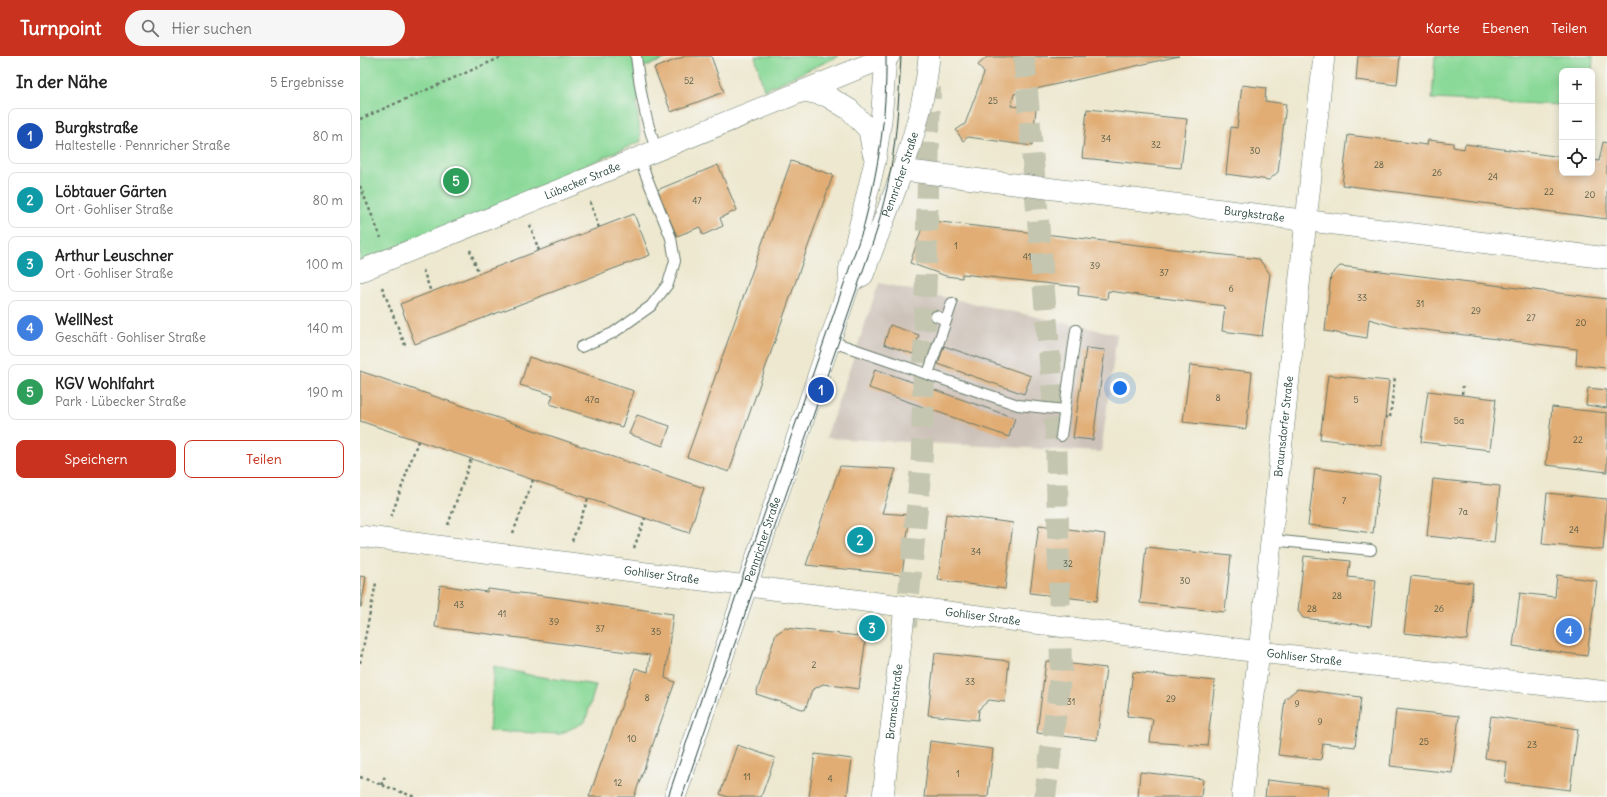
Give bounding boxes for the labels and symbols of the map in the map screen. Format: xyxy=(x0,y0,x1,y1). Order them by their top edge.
house number: 52 xyxy=(684,75,694,86)
house number: 25 xyxy=(988,95,998,106)
street label: Pennricher Straße xyxy=(879,130,921,219)
house number: 34 xyxy=(1101,133,1111,144)
house number: 32 xyxy=(1151,139,1161,150)
house number: 30 xyxy=(1249,145,1261,156)
street label: Lübecker Straße xyxy=(542,159,622,202)
house number: 28 xyxy=(1374,159,1384,170)
pin: 5 xyxy=(443,166,469,196)
house number: 26 xyxy=(1432,167,1442,178)
house number: 24 xyxy=(1488,171,1498,182)
house number: 22 xyxy=(1544,186,1554,197)
house number: 20 xyxy=(1585,189,1596,200)
house number: 47 xyxy=(692,195,702,206)
street label: Burgkstraße xyxy=(1223,203,1286,225)
house number: 1 xyxy=(954,240,958,251)
house number: 41 xyxy=(1023,251,1031,262)
house number: 39 xyxy=(1090,260,1100,271)
house number: 37 xyxy=(1159,267,1169,278)
house number: 6 xyxy=(1228,283,1234,294)
house number: 33 xyxy=(1357,292,1367,303)
house number: 31 xyxy=(1416,298,1424,309)
house number: 29 xyxy=(1471,305,1481,316)
house number: 27 xyxy=(1526,312,1536,323)
house number: 20 xyxy=(1576,317,1587,328)
pin: 1 xyxy=(808,375,834,405)
street label: Braunsdorfer Straße xyxy=(1271,375,1296,478)
your location xyxy=(1110,378,1130,398)
house number: 8 xyxy=(1215,392,1221,403)
house number: 47a xyxy=(585,394,599,405)
house number: 5 xyxy=(1353,394,1359,405)
house number: 5a xyxy=(1454,415,1464,426)
house number: 22 xyxy=(1573,434,1583,445)
street label: Pennricher Straße xyxy=(742,495,783,584)
house number: 7 xyxy=(1342,495,1347,506)
house number: 7a xyxy=(1458,506,1468,517)
house number: 24 xyxy=(1569,524,1579,535)
pin: 2 xyxy=(847,525,873,555)
house number: 34 xyxy=(971,546,981,557)
house number: 32 xyxy=(1063,558,1073,569)
street label: Gohliser Straße xyxy=(623,563,700,587)
house number: 30 xyxy=(1179,575,1191,586)
house number: 28 xyxy=(1332,590,1342,601)
house number: 43 xyxy=(454,599,464,610)
house number: 28 xyxy=(1307,603,1317,614)
house number: 26 xyxy=(1434,603,1444,614)
street label: Gohliser Straße xyxy=(944,605,1021,628)
house number: 41 xyxy=(498,608,506,619)
pin: 3 xyxy=(859,613,885,643)
house number: 39 xyxy=(549,616,559,627)
pin: 4 xyxy=(1556,616,1582,646)
house number: 37 xyxy=(595,623,605,634)
house number: 35 xyxy=(651,626,661,637)
street label: Gohliser Straße xyxy=(1266,646,1343,668)
house number: 2 xyxy=(812,659,817,670)
street label: Bramschstraße xyxy=(883,663,905,740)
house number: 33 xyxy=(965,676,975,687)
house number: 8 xyxy=(644,692,650,703)
house number: 29 xyxy=(1166,693,1176,704)
house number: 31 xyxy=(1067,696,1075,707)
house number: 9 xyxy=(1294,698,1300,709)
house number: 9 xyxy=(1317,716,1323,727)
house number: 10 xyxy=(627,733,637,744)
house number: 25 xyxy=(1419,736,1429,747)
house number: 23 xyxy=(1527,739,1537,750)
house number: 1 xyxy=(956,768,960,779)
house number: 11 xyxy=(743,771,751,782)
house number: 4 xyxy=(827,773,833,784)
house number: 12 xyxy=(614,777,622,788)

